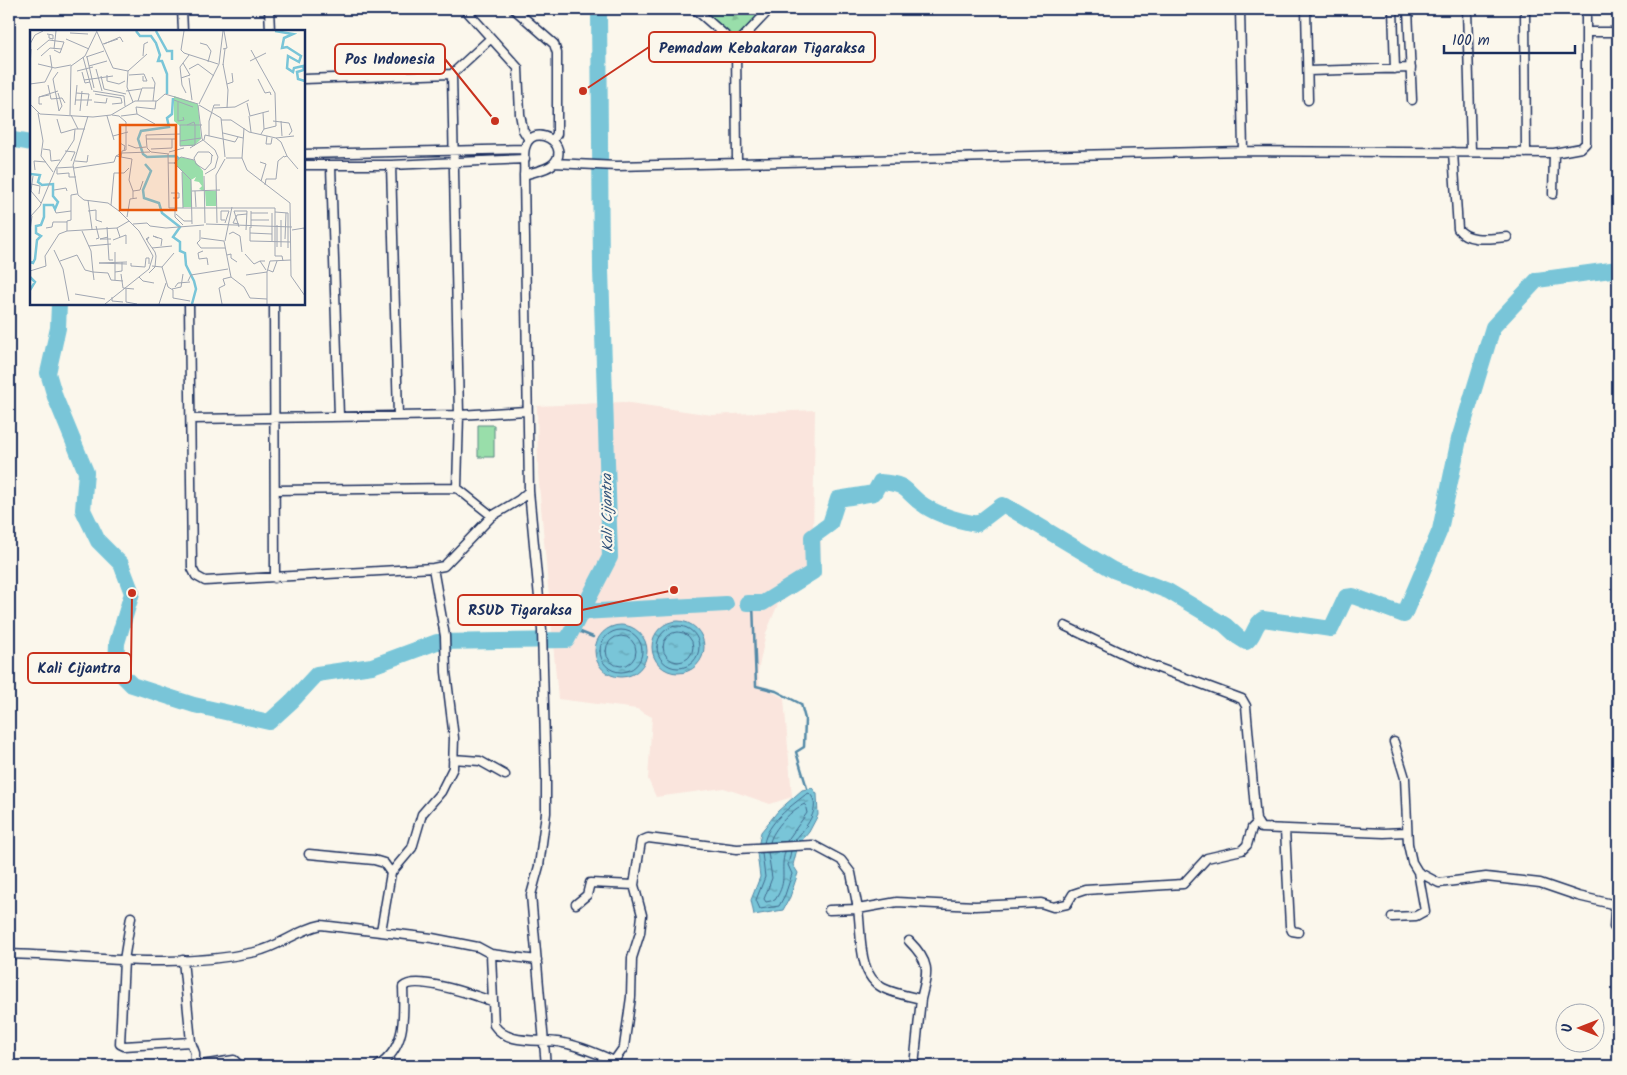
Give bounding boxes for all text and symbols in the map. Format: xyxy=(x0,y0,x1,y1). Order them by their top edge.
scale bar xyxy=(1444,22,1576,54)
text: 100 m xyxy=(1452,29,1490,53)
inset map xyxy=(30,30,305,305)
callout: Pemadam Kebakaran Tigaraksa xyxy=(649,32,875,62)
text: Pemadam Kebakaran Tigaraksa xyxy=(659,37,865,61)
callout: Pos Indonesia xyxy=(335,44,445,74)
text: Pos Indonesia xyxy=(345,48,435,72)
water label: Kali Cijantra xyxy=(595,473,621,552)
callout: RSUD Tigaraksa xyxy=(458,595,582,625)
text: RSUD Tigaraksa xyxy=(468,599,572,623)
callout: Kali Cijantra xyxy=(28,653,131,683)
text: Kali Cijantra xyxy=(37,657,121,681)
north arrow xyxy=(1554,1002,1604,1052)
text: U xyxy=(1557,1023,1579,1032)

